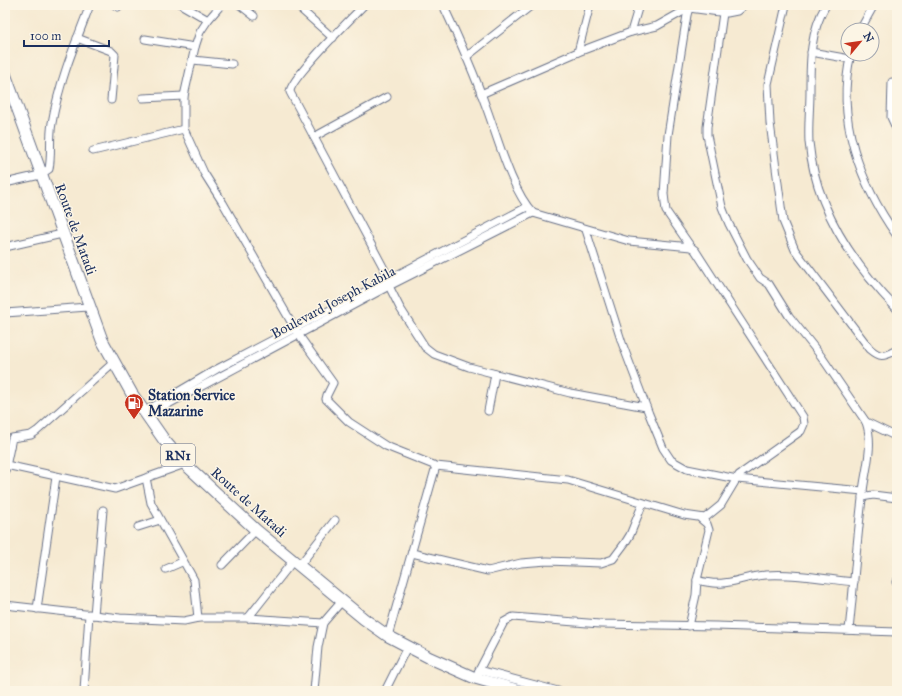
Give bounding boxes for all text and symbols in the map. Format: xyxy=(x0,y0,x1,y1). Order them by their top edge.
scale bar xyxy=(24,22,109,48)
north arrow xyxy=(840,22,880,62)
text: 100 m xyxy=(30,29,61,43)
text: N xyxy=(860,30,877,45)
street label: Route de Matadi xyxy=(51,181,100,277)
street label: Boulevard Joseph Kabila xyxy=(268,262,399,343)
place label: Station Service Mazarine xyxy=(148,387,235,420)
fuel station icon: Station Service Mazarine xyxy=(123,392,145,420)
road number: RN1 xyxy=(161,444,195,466)
street label: Route de Matadi xyxy=(207,464,290,541)

